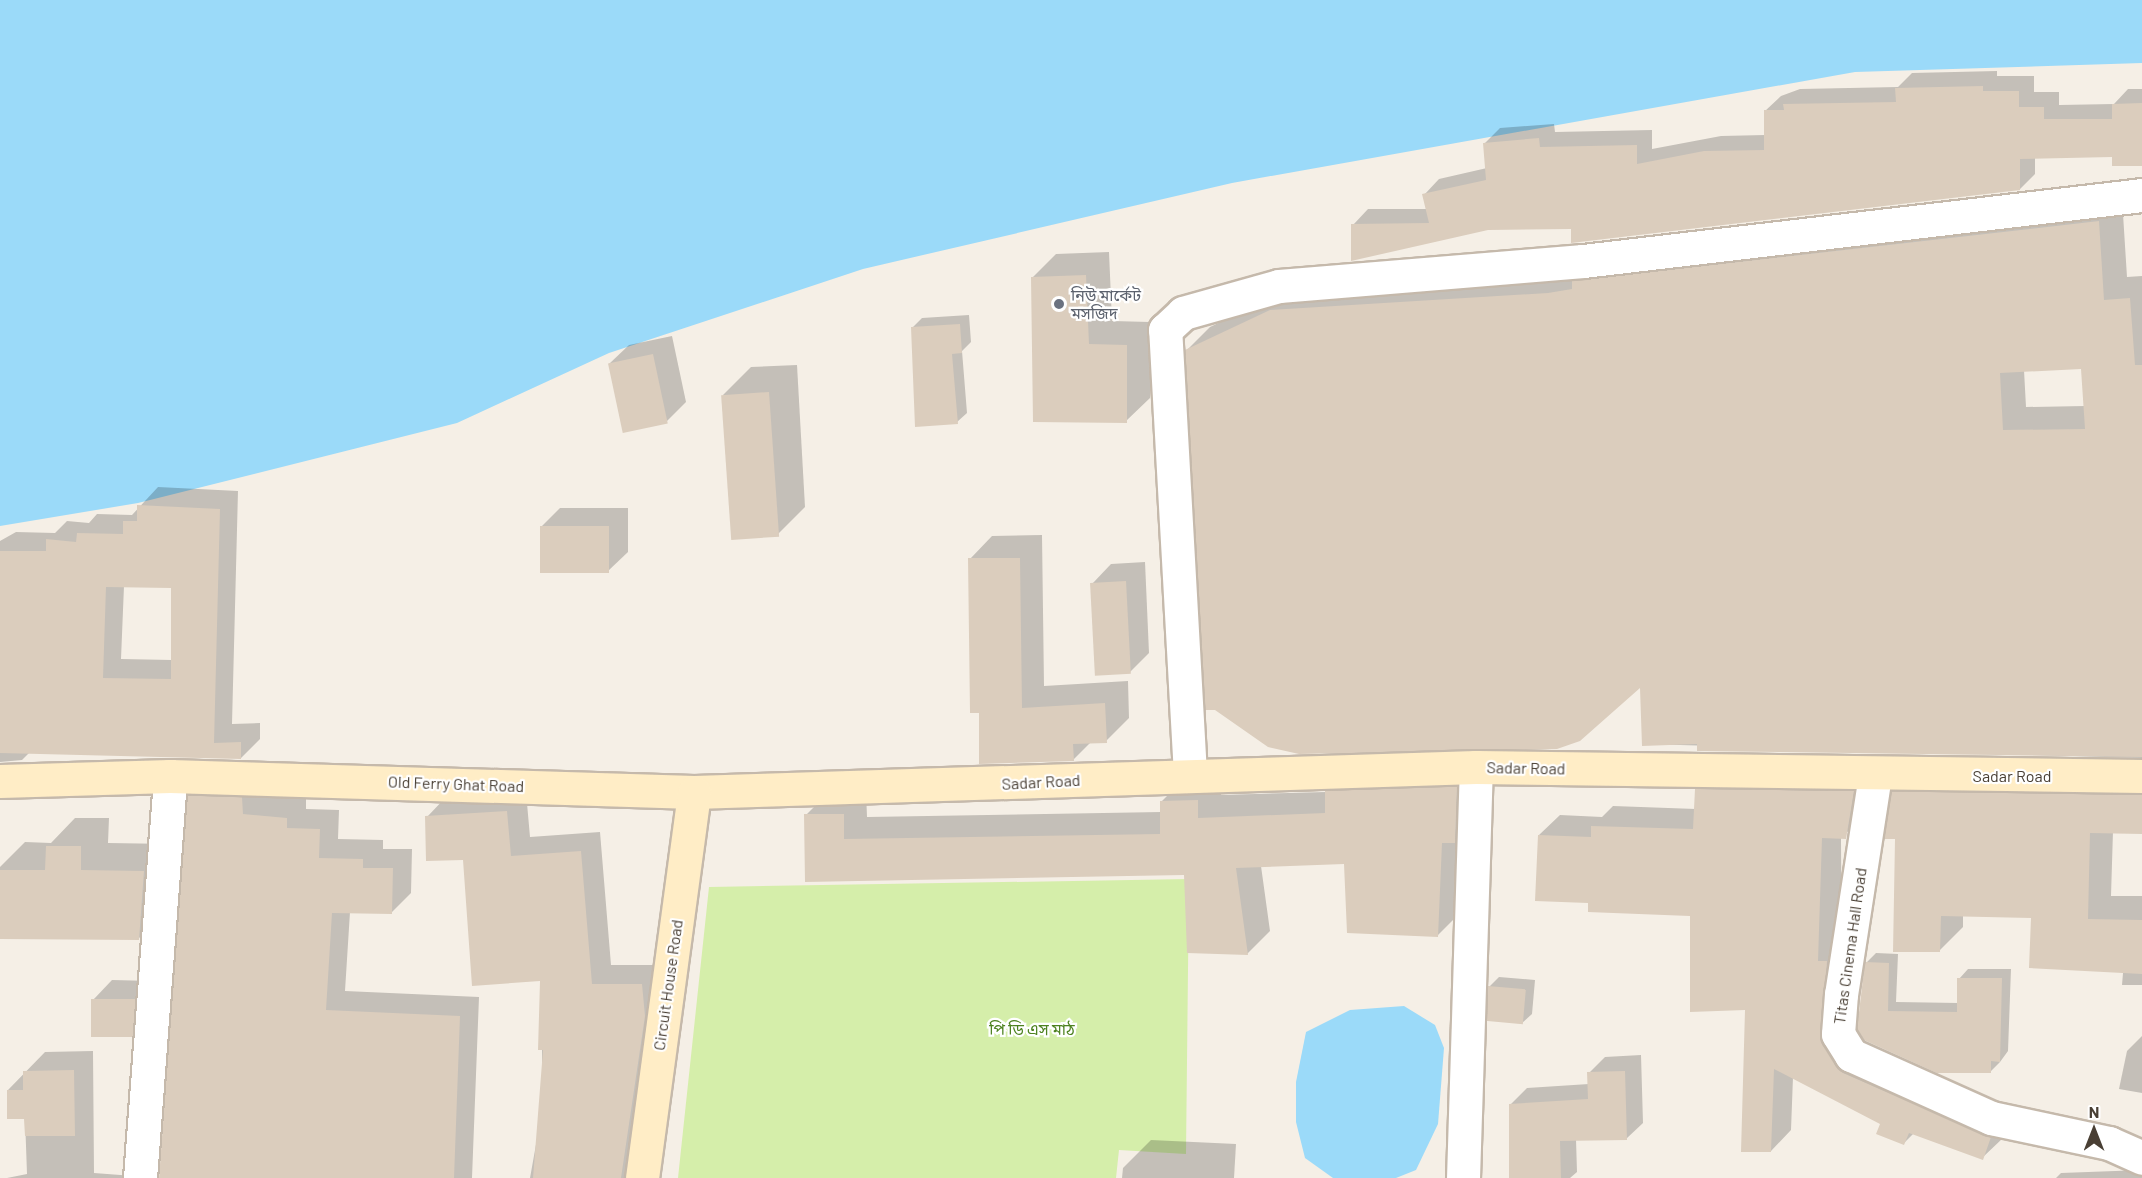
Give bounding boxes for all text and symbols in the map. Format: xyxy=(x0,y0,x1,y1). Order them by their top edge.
place label: নিউ মার্কেট মসজিদ xyxy=(1071,285,1141,323)
marker: নিউ মার্কেট মসজিদ xyxy=(1052,297,1066,311)
street label: Sadar Road xyxy=(1486,758,1566,778)
street label: Sadar Road xyxy=(1973,766,2051,786)
street label: Sadar Road xyxy=(1001,770,1081,794)
street label: Old Ferry Ghat Road xyxy=(388,772,524,796)
street label: Titas Cinema Hall Road xyxy=(1830,866,1870,1026)
street label: Circuit House Road xyxy=(649,918,687,1052)
park label: পি ডি এস মাঠ xyxy=(989,1019,1075,1039)
north arrow xyxy=(2064,1100,2124,1160)
text: N xyxy=(2089,1102,2099,1121)

